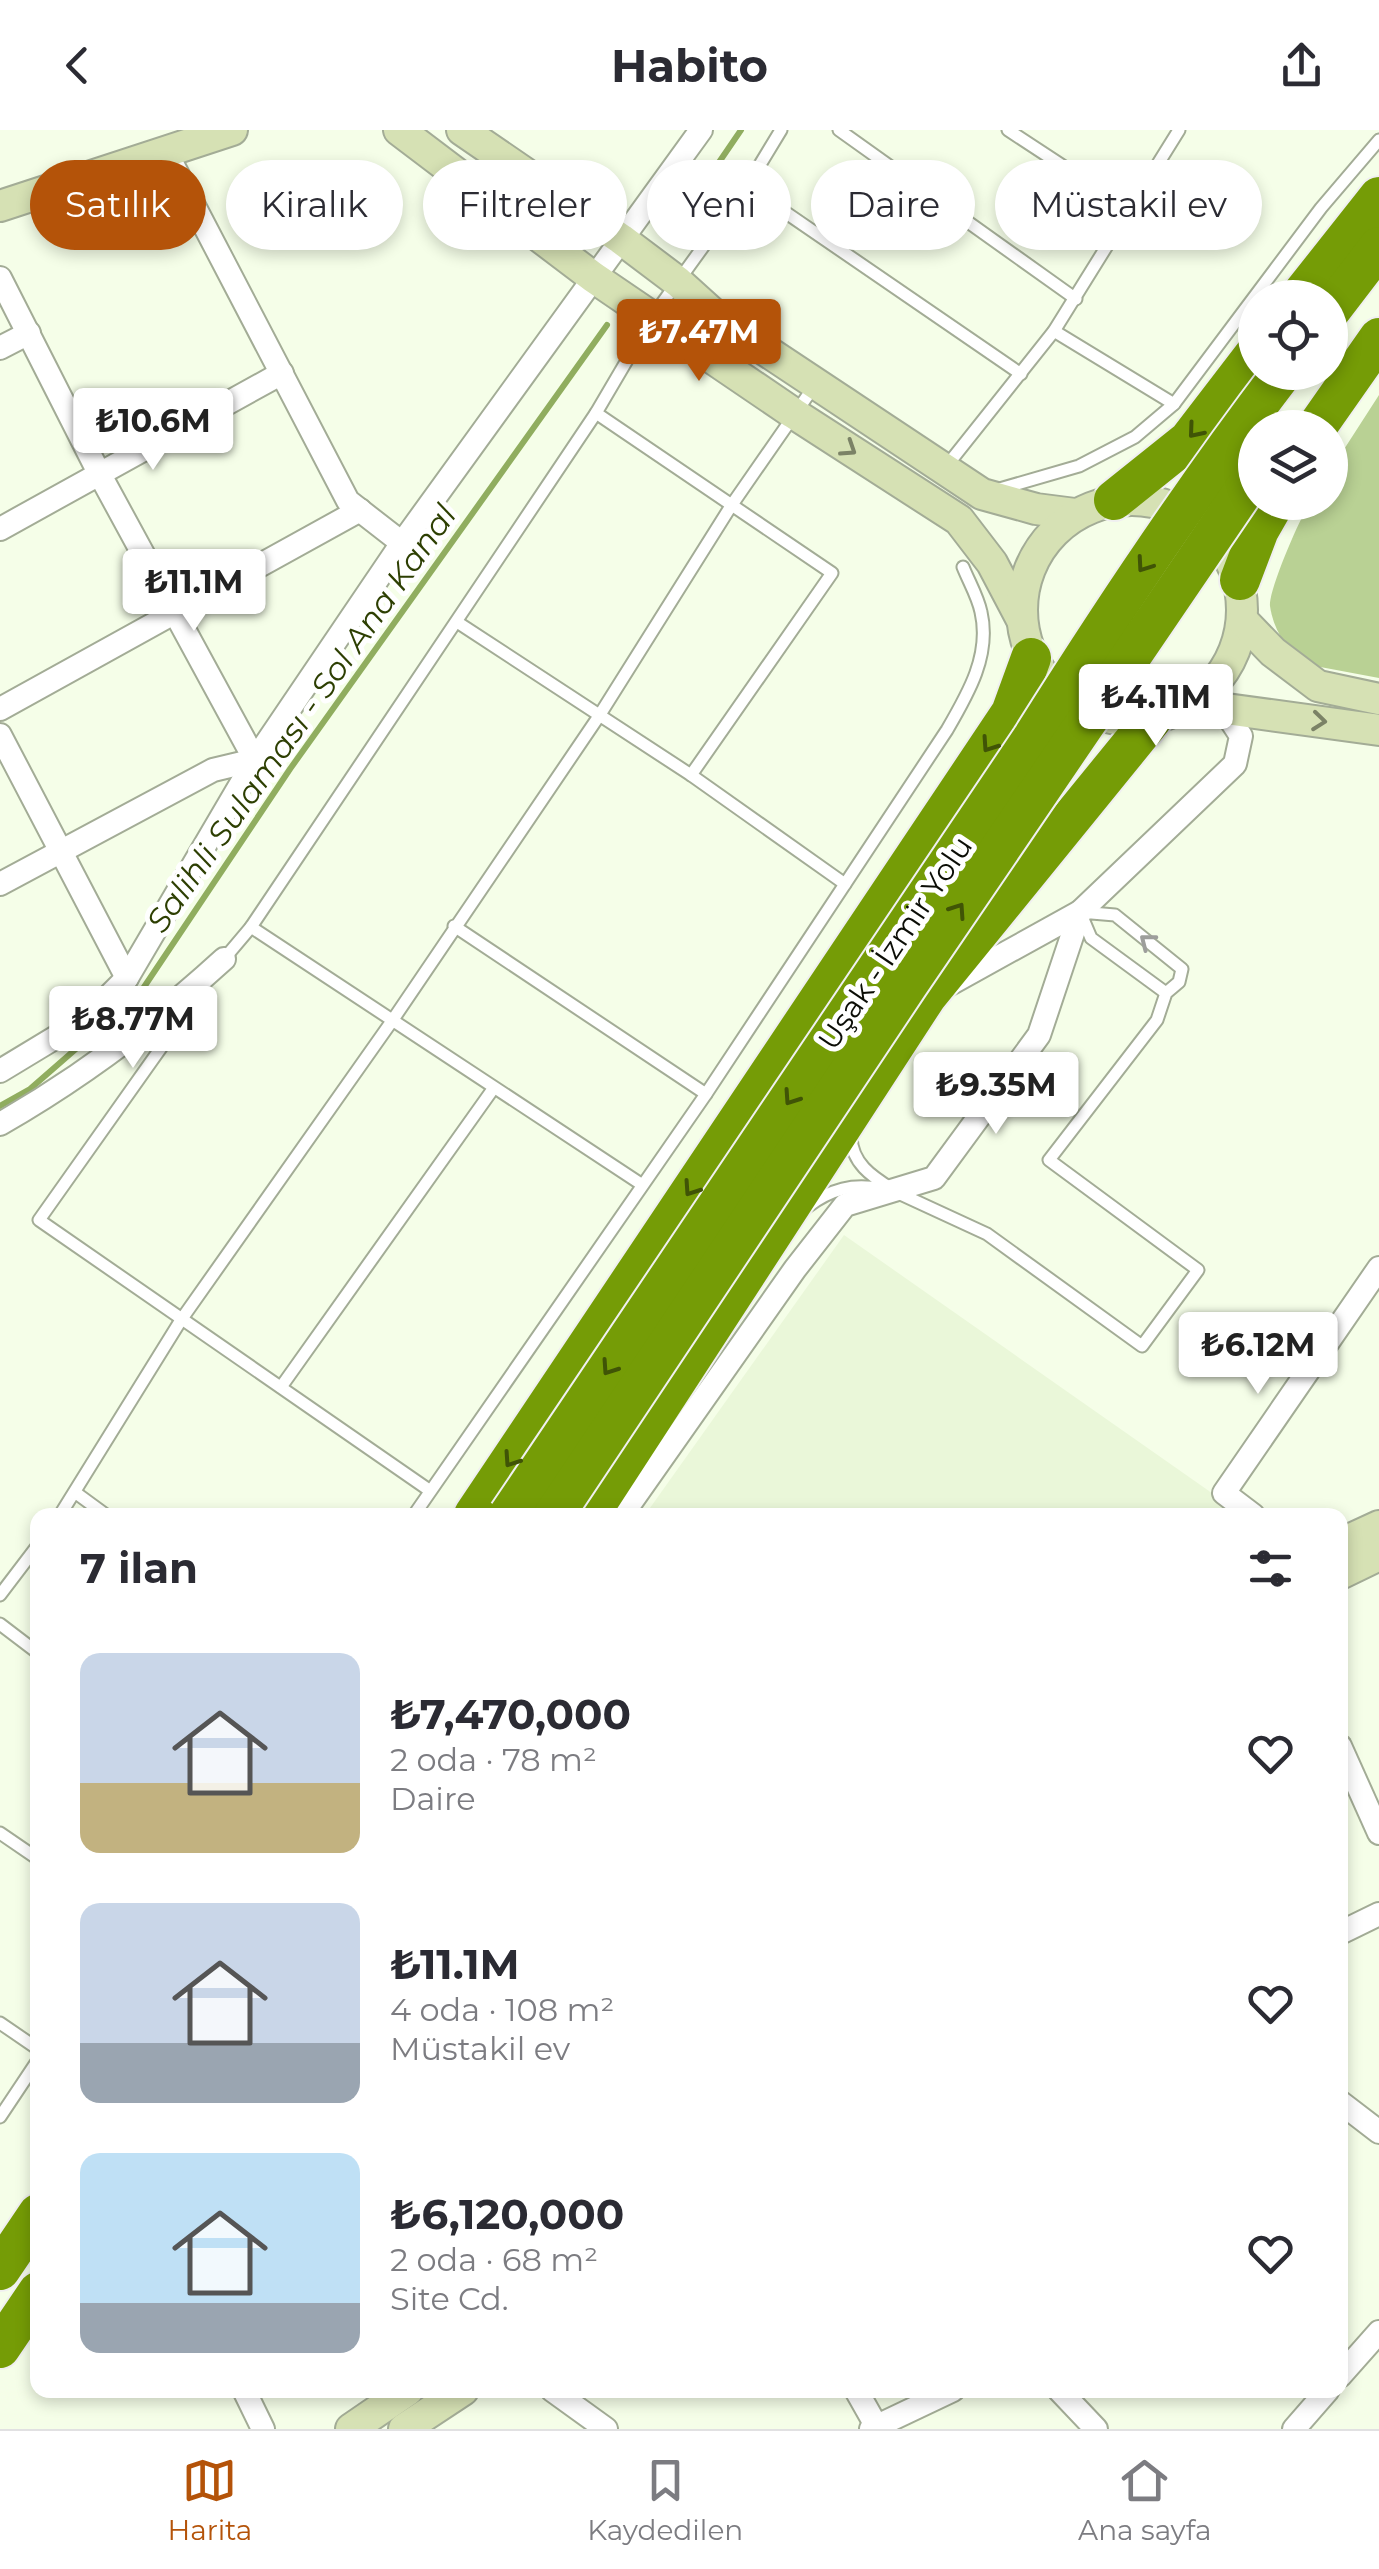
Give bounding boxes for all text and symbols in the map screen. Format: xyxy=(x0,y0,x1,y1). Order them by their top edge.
icon: back xyxy=(50,38,105,93)
text: Habito xyxy=(611,38,768,93)
icon: share xyxy=(1274,38,1329,93)
chip: Satılık xyxy=(30,160,206,250)
chip: Kiralık xyxy=(226,160,403,250)
chip: Filtreler xyxy=(423,160,627,250)
chip: Yeni xyxy=(647,160,791,250)
chip: Daire xyxy=(811,160,975,250)
chip: Müstakil ev xyxy=(995,160,1262,250)
map controls xyxy=(1238,280,1348,520)
button: locate xyxy=(1238,280,1348,390)
pin: ₺7.47M xyxy=(618,299,780,384)
text: ₺7.47M xyxy=(639,312,759,351)
pin: ₺10.6M xyxy=(72,388,234,473)
text: ₺10.6M xyxy=(95,401,211,440)
button: layers xyxy=(1238,410,1348,520)
one-way arrow xyxy=(1189,419,1207,437)
one-way arrow xyxy=(838,437,856,456)
water label: Salihli Sulaması - Sol Ana Kanal xyxy=(138,496,464,939)
pin: ₺11.1M xyxy=(113,549,275,634)
one-way arrow xyxy=(1138,554,1156,572)
text: ₺11.1M xyxy=(145,562,243,601)
pin: ₺4.11M xyxy=(1075,664,1237,749)
text: ₺4.11M xyxy=(1101,677,1211,716)
one-way arrow xyxy=(1312,710,1328,731)
one-way arrow xyxy=(983,733,1001,752)
street label: Uşak - İzmir Yolu xyxy=(810,829,980,1057)
one-way arrow xyxy=(946,903,964,922)
one-way arrow xyxy=(1140,935,1158,953)
pin: ₺8.77M xyxy=(52,986,214,1071)
text: ₺8.77M xyxy=(71,999,195,1038)
pin: ₺9.35M xyxy=(915,1052,1077,1137)
text: ₺9.35M xyxy=(936,1065,1056,1104)
one-way arrow xyxy=(784,1088,803,1106)
one-way arrow xyxy=(685,1179,704,1197)
pin: ₺6.12M xyxy=(1177,1312,1339,1397)
text: ₺6.12M xyxy=(1201,1325,1315,1364)
one-way arrow xyxy=(603,1356,621,1375)
one-way arrow xyxy=(505,1448,523,1467)
icon: filters xyxy=(1243,1541,1298,1596)
text: 7 ilan xyxy=(80,1542,198,1594)
text: ₺7,470,000 xyxy=(390,1688,631,1740)
icon: home xyxy=(160,1693,280,1813)
icon: heart xyxy=(1243,1726,1298,1781)
text: 2 oda · 78 m² xyxy=(390,1740,597,1779)
text: Daire xyxy=(390,1779,476,1818)
text: ₺11.1M xyxy=(390,1938,520,1990)
icon: home xyxy=(160,1943,280,2063)
icon: heart xyxy=(1243,1976,1298,2031)
text: 4 oda · 108 m² xyxy=(390,1990,614,2029)
text: Müstakil ev xyxy=(390,2029,570,2068)
text: ₺6,120,000 xyxy=(390,2188,624,2240)
icon: home xyxy=(160,2193,280,2313)
icon: heart xyxy=(1243,2226,1298,2281)
text: 2 oda · 68 m² xyxy=(390,2240,598,2279)
text: Site Cd. xyxy=(390,2279,509,2318)
tab: Harita xyxy=(167,2453,252,2547)
tab: Kaydedilen xyxy=(587,2453,743,2547)
tab: Ana sayfa xyxy=(1078,2453,1212,2547)

